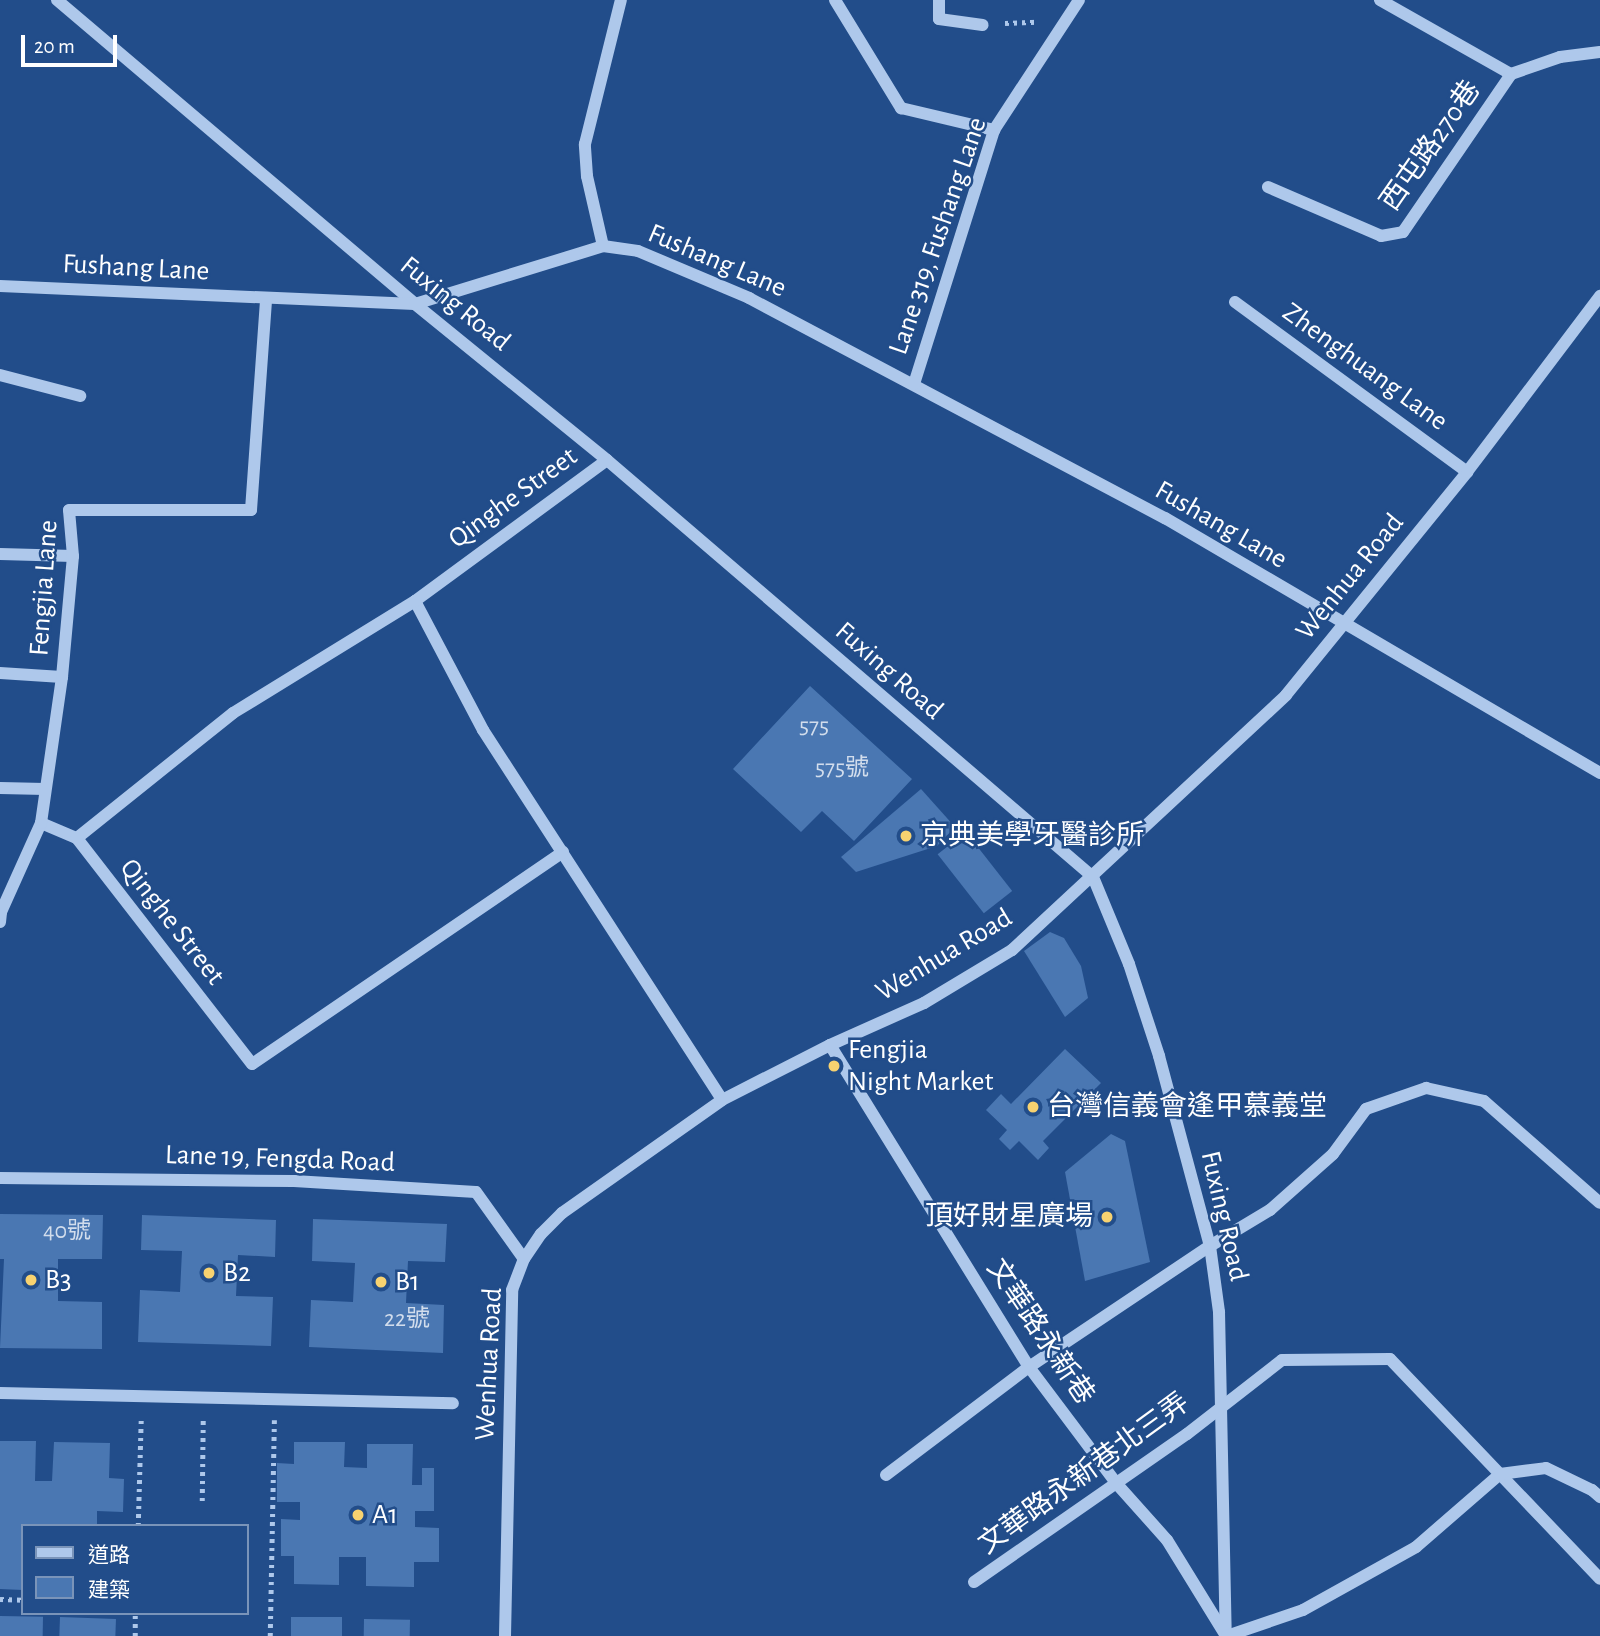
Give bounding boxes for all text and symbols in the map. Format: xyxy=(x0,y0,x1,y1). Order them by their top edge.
scale bar xyxy=(24,21,121,65)
text: 20 m xyxy=(34,36,75,57)
street label: 西屯路270巷 xyxy=(1374,74,1488,218)
street label: Lane 319, Fushang Lane xyxy=(882,113,994,359)
street label: Fushang Lane xyxy=(643,217,791,305)
street label: Fushang Lane xyxy=(62,247,210,289)
street label: Fuxing Road xyxy=(393,249,517,359)
street label: Zhenghuang Lane xyxy=(1276,296,1454,438)
street label: Qinghe Street xyxy=(442,440,584,556)
street label: Fushang Lane xyxy=(1149,474,1293,576)
street label: Wenhua Road xyxy=(1289,507,1411,647)
street label: Fengjia Lane xyxy=(22,519,66,657)
street label: Fuxing Road xyxy=(828,615,950,727)
house number: 575 xyxy=(799,713,829,741)
house number: 575號 xyxy=(815,755,869,783)
place label: 京典美學牙醫診所 xyxy=(920,819,1144,853)
marker: 京典美學牙醫診所 xyxy=(898,828,914,844)
street label: Qinghe Street xyxy=(112,852,232,992)
street label: Wenhua Road xyxy=(870,901,1018,1009)
place label: Fengjia Night Market xyxy=(848,1033,993,1099)
marker: Fengjia Night Market xyxy=(826,1058,842,1074)
place label: 台灣信義會逢甲慕義堂 xyxy=(1047,1090,1327,1124)
marker: 台灣信義會逢甲慕義堂 xyxy=(1025,1099,1041,1115)
street label: Lane 19, Fengda Road xyxy=(164,1138,396,1180)
street label: Fuxing Road xyxy=(1193,1148,1255,1284)
place label: 頂好財星廣場 xyxy=(925,1200,1093,1234)
marker: 頂好財星廣場 xyxy=(1099,1209,1115,1225)
house number: 40號 xyxy=(43,1218,91,1246)
street label: 文華路永新巷 xyxy=(979,1253,1101,1411)
place label: B2 xyxy=(223,1256,251,1290)
place label: B3 xyxy=(45,1263,72,1297)
marker: B2 xyxy=(201,1265,217,1281)
place label: B1 xyxy=(395,1265,420,1299)
marker: B3 xyxy=(23,1272,39,1288)
marker: B1 xyxy=(373,1274,389,1290)
street label: Wenhua Road xyxy=(468,1287,510,1441)
house number: 22號 xyxy=(384,1306,430,1334)
street label: 文華路永新巷北三弄 xyxy=(972,1386,1196,1562)
place label: A1 xyxy=(372,1498,398,1532)
marker: A1 xyxy=(350,1507,366,1523)
legend xyxy=(21,1524,248,1615)
text: 道路 xyxy=(88,1545,130,1566)
text: 建築 xyxy=(88,1580,130,1601)

